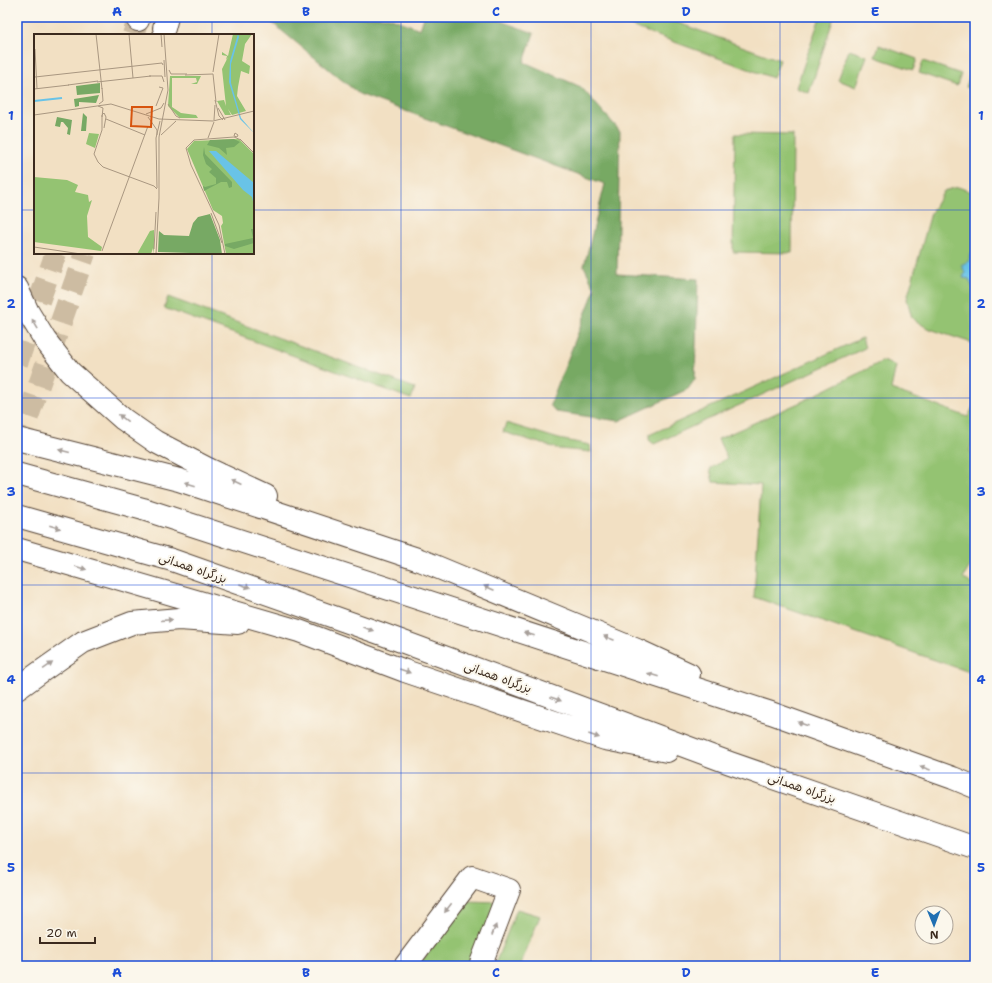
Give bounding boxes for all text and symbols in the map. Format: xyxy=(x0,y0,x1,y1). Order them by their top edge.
text: A xyxy=(112,3,122,20)
text: B xyxy=(302,3,310,20)
text: C xyxy=(492,3,500,20)
text: D xyxy=(681,3,691,20)
text: E xyxy=(871,3,880,20)
inset map xyxy=(34,34,254,254)
text: 1 xyxy=(8,107,14,124)
text: 1 xyxy=(978,107,984,124)
text: 2 xyxy=(6,295,16,312)
text: 2 xyxy=(976,295,986,312)
one-way arrow xyxy=(31,319,39,329)
one-way arrow xyxy=(117,414,128,422)
one-way arrow xyxy=(58,448,70,454)
one-way arrow xyxy=(230,479,241,485)
one-way arrow xyxy=(184,481,196,487)
text: 3 xyxy=(6,483,16,500)
text: 3 xyxy=(976,483,986,500)
one-way arrow xyxy=(49,524,61,530)
street label: بزرگراه همدانی xyxy=(157,549,229,587)
one-way arrow xyxy=(76,565,88,571)
one-way arrow xyxy=(240,583,252,589)
one-way arrow xyxy=(482,585,494,591)
one-way arrow xyxy=(161,617,173,624)
one-way arrow xyxy=(362,627,374,633)
one-way arrow xyxy=(523,631,535,637)
one-way arrow xyxy=(603,635,614,641)
street label: بزرگراه همدانی xyxy=(462,657,534,697)
one-way arrow xyxy=(43,662,53,670)
one-way arrow xyxy=(400,668,412,674)
text: 4 xyxy=(6,671,16,688)
one-way arrow xyxy=(647,671,659,677)
text: 4 xyxy=(976,671,986,688)
one-way arrow xyxy=(550,696,562,702)
one-way arrow xyxy=(797,721,809,727)
one-way arrow xyxy=(589,733,601,739)
one-way arrow xyxy=(919,765,931,771)
street label: بزرگراه همدانی xyxy=(766,769,838,807)
text: 5 xyxy=(7,859,15,876)
text: 5 xyxy=(977,859,985,876)
one-way arrow xyxy=(444,902,453,913)
north arrow xyxy=(914,905,954,945)
scale bar xyxy=(40,919,95,945)
one-way arrow xyxy=(491,923,497,935)
text: 20 m xyxy=(46,925,77,941)
text: N xyxy=(929,927,939,942)
text: A xyxy=(112,964,122,981)
text: B xyxy=(302,964,310,981)
text: C xyxy=(492,964,500,981)
text: D xyxy=(681,964,691,981)
text: E xyxy=(871,964,880,981)

